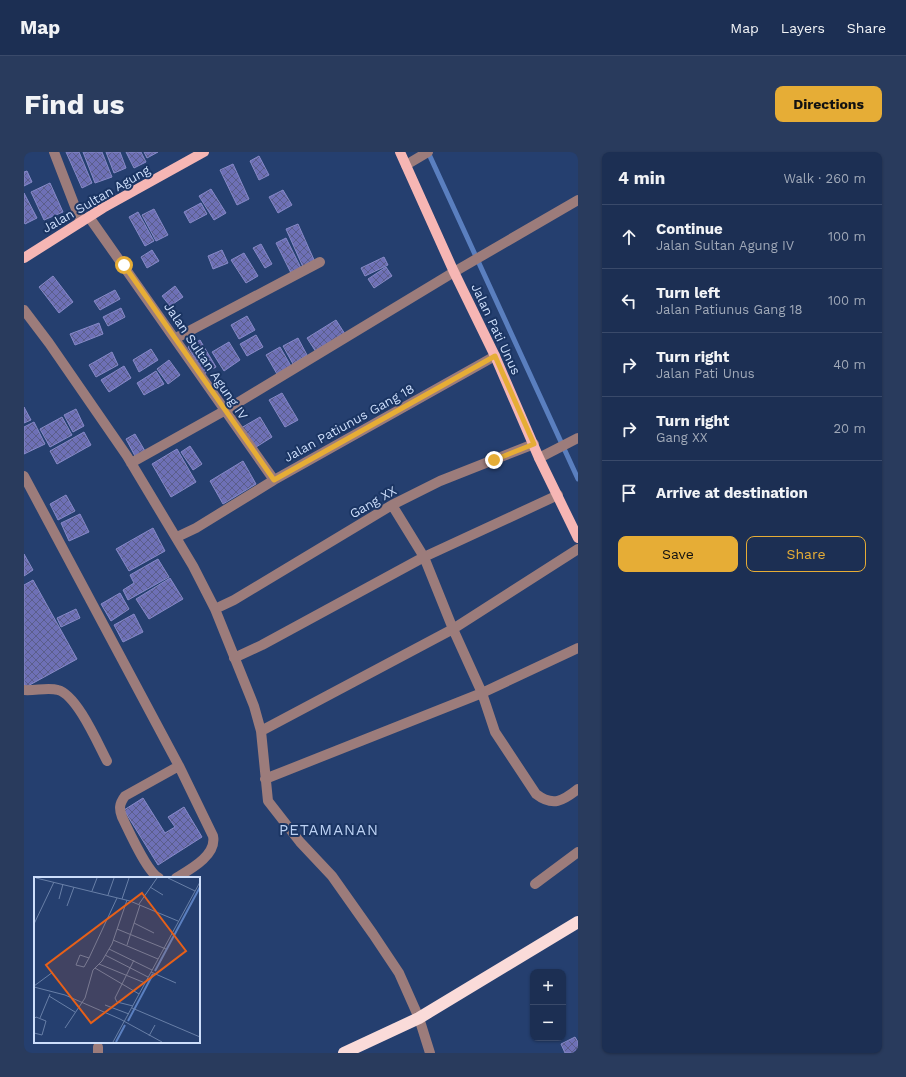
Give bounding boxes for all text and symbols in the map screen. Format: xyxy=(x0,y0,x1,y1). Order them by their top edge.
text: Map xyxy=(20,16,60,39)
text: Map xyxy=(730,20,759,36)
text: Layers xyxy=(781,20,825,36)
text: Share xyxy=(847,20,886,36)
button: Directions xyxy=(775,86,882,122)
text: Find us xyxy=(24,88,124,121)
street label: Jalan Sultan Agung xyxy=(40,162,152,236)
text: 4 min xyxy=(618,168,665,188)
text: Walk · 260 m xyxy=(783,171,866,186)
text: Continue xyxy=(656,220,723,238)
icon: ahead xyxy=(618,226,640,248)
text: 100 m xyxy=(828,229,866,244)
text: Jalan Sultan Agung IV xyxy=(656,238,794,253)
route start xyxy=(115,256,133,274)
street label: Jalan Pati Unus xyxy=(468,281,524,377)
text: Turn left xyxy=(656,284,720,302)
icon: left xyxy=(618,290,640,312)
text: 100 m xyxy=(828,293,866,308)
street label: Jalan Sultan Agung IV xyxy=(161,299,251,423)
text: Jalan Patiunus Gang 18 xyxy=(656,302,803,317)
text: Turn right xyxy=(656,348,729,366)
icon: right xyxy=(618,354,640,376)
text: 40 m xyxy=(833,357,866,372)
text: Jalan Pati Unus xyxy=(656,366,755,381)
street label: Jalan Patiunus Gang 18 xyxy=(281,381,417,465)
text: Turn right xyxy=(656,412,729,430)
icon: right xyxy=(618,418,640,440)
text: 20 m xyxy=(834,421,866,436)
text: Gang XX xyxy=(656,430,708,445)
route end xyxy=(485,451,503,469)
icon: arrive xyxy=(618,482,640,504)
street label: Gang XX xyxy=(347,483,399,521)
text: Arrive at destination xyxy=(656,484,808,502)
button: Save xyxy=(618,536,738,572)
button: Share xyxy=(746,536,866,572)
district label: PETAMANAN xyxy=(279,821,379,839)
inset map xyxy=(34,877,200,1043)
map controls xyxy=(530,969,566,1041)
button: + xyxy=(530,969,566,1005)
button: − xyxy=(530,1005,566,1041)

